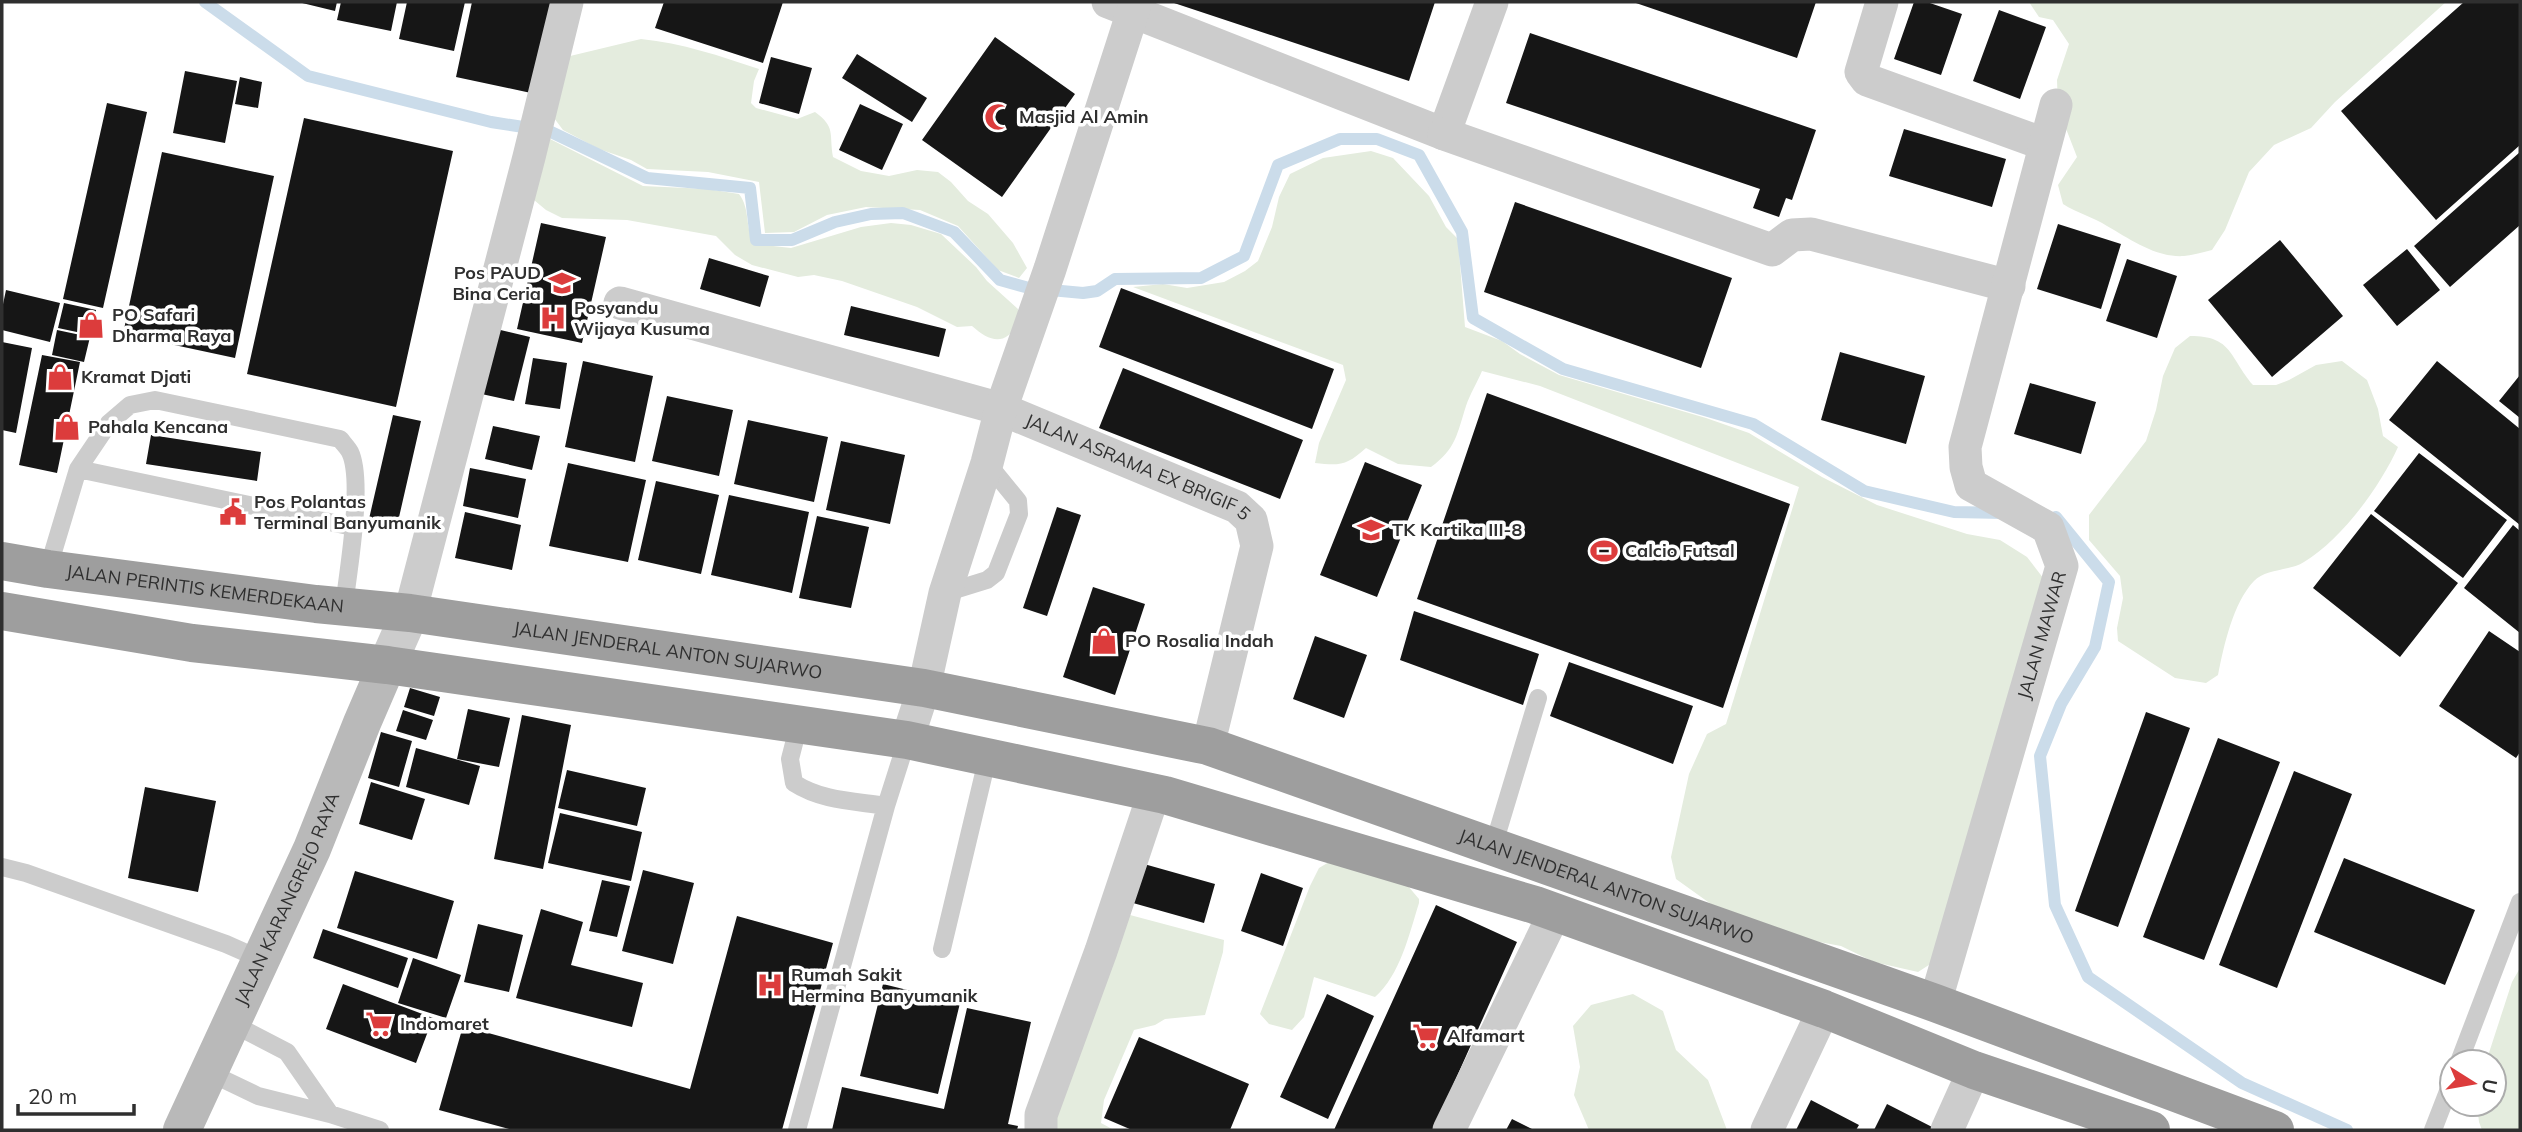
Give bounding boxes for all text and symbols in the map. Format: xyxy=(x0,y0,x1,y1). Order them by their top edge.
mosque icon: Masjid Al Amin xyxy=(983,102,1013,132)
place label: Masjid Al Amin xyxy=(1019,105,1149,128)
place label: Pos PAUD Bina Ceria xyxy=(452,261,541,305)
school or university icon: Pos PAUD Bina Ceria xyxy=(547,268,577,298)
place label: Posyandu Wijaya Kusuma xyxy=(574,296,710,340)
place label: PO Safari Dharma Raya xyxy=(112,303,231,347)
hospital icon: Posyandu Wijaya Kusuma xyxy=(538,303,568,333)
shop icon: PO Safari Dharma Raya xyxy=(76,310,106,340)
shop icon: Kramat Djati xyxy=(45,362,75,392)
place label: Kramat Djati xyxy=(81,365,191,388)
street label: JALAN ASRAMA EX BRIGIF 5 xyxy=(1022,408,1256,525)
shop icon: Pahala Kencana xyxy=(52,412,82,442)
place label: Pahala Kencana xyxy=(88,415,228,438)
place label: Pos Polantas Terminal Banyumanik xyxy=(254,490,442,534)
public building icon: Pos Polantas Terminal Banyumanik xyxy=(218,497,248,527)
school or university icon: TK Kartika III-8 xyxy=(1356,515,1386,545)
place label: TK Kartika III-8 xyxy=(1392,518,1522,541)
sports icon: Calcio Futsal xyxy=(1589,536,1619,566)
place label: Calcio Futsal xyxy=(1625,539,1735,562)
street label: JALAN PERINTIS KEMERDEKAAN xyxy=(65,559,345,618)
street label: JALAN MAWAR xyxy=(2012,568,2071,702)
street label: JALAN JENDERAL ANTON SUJARWO xyxy=(512,616,824,684)
shop icon: PO Rosalia Indah xyxy=(1089,626,1119,656)
place label: PO Rosalia Indah xyxy=(1125,629,1274,652)
street label: JALAN KARANGREJO RAYA xyxy=(229,789,344,1009)
street label: JALAN JENDERAL ANTON SUJARWO xyxy=(1455,823,1757,949)
place label: Rumah Sakit Hermina Banyumanik xyxy=(791,963,978,1007)
hospital icon: Rumah Sakit Hermina Banyumanik xyxy=(755,970,785,1000)
supermarket icon: Indomaret xyxy=(364,1009,394,1039)
place label: Indomaret xyxy=(400,1012,489,1035)
supermarket icon: Alfamart xyxy=(1411,1021,1441,1051)
place label: Alfamart xyxy=(1447,1024,1525,1047)
north arrow xyxy=(2438,1048,2508,1118)
scale bar xyxy=(18,1072,133,1116)
text: U xyxy=(2477,1077,2503,1095)
text: 20 m xyxy=(28,1083,77,1109)

